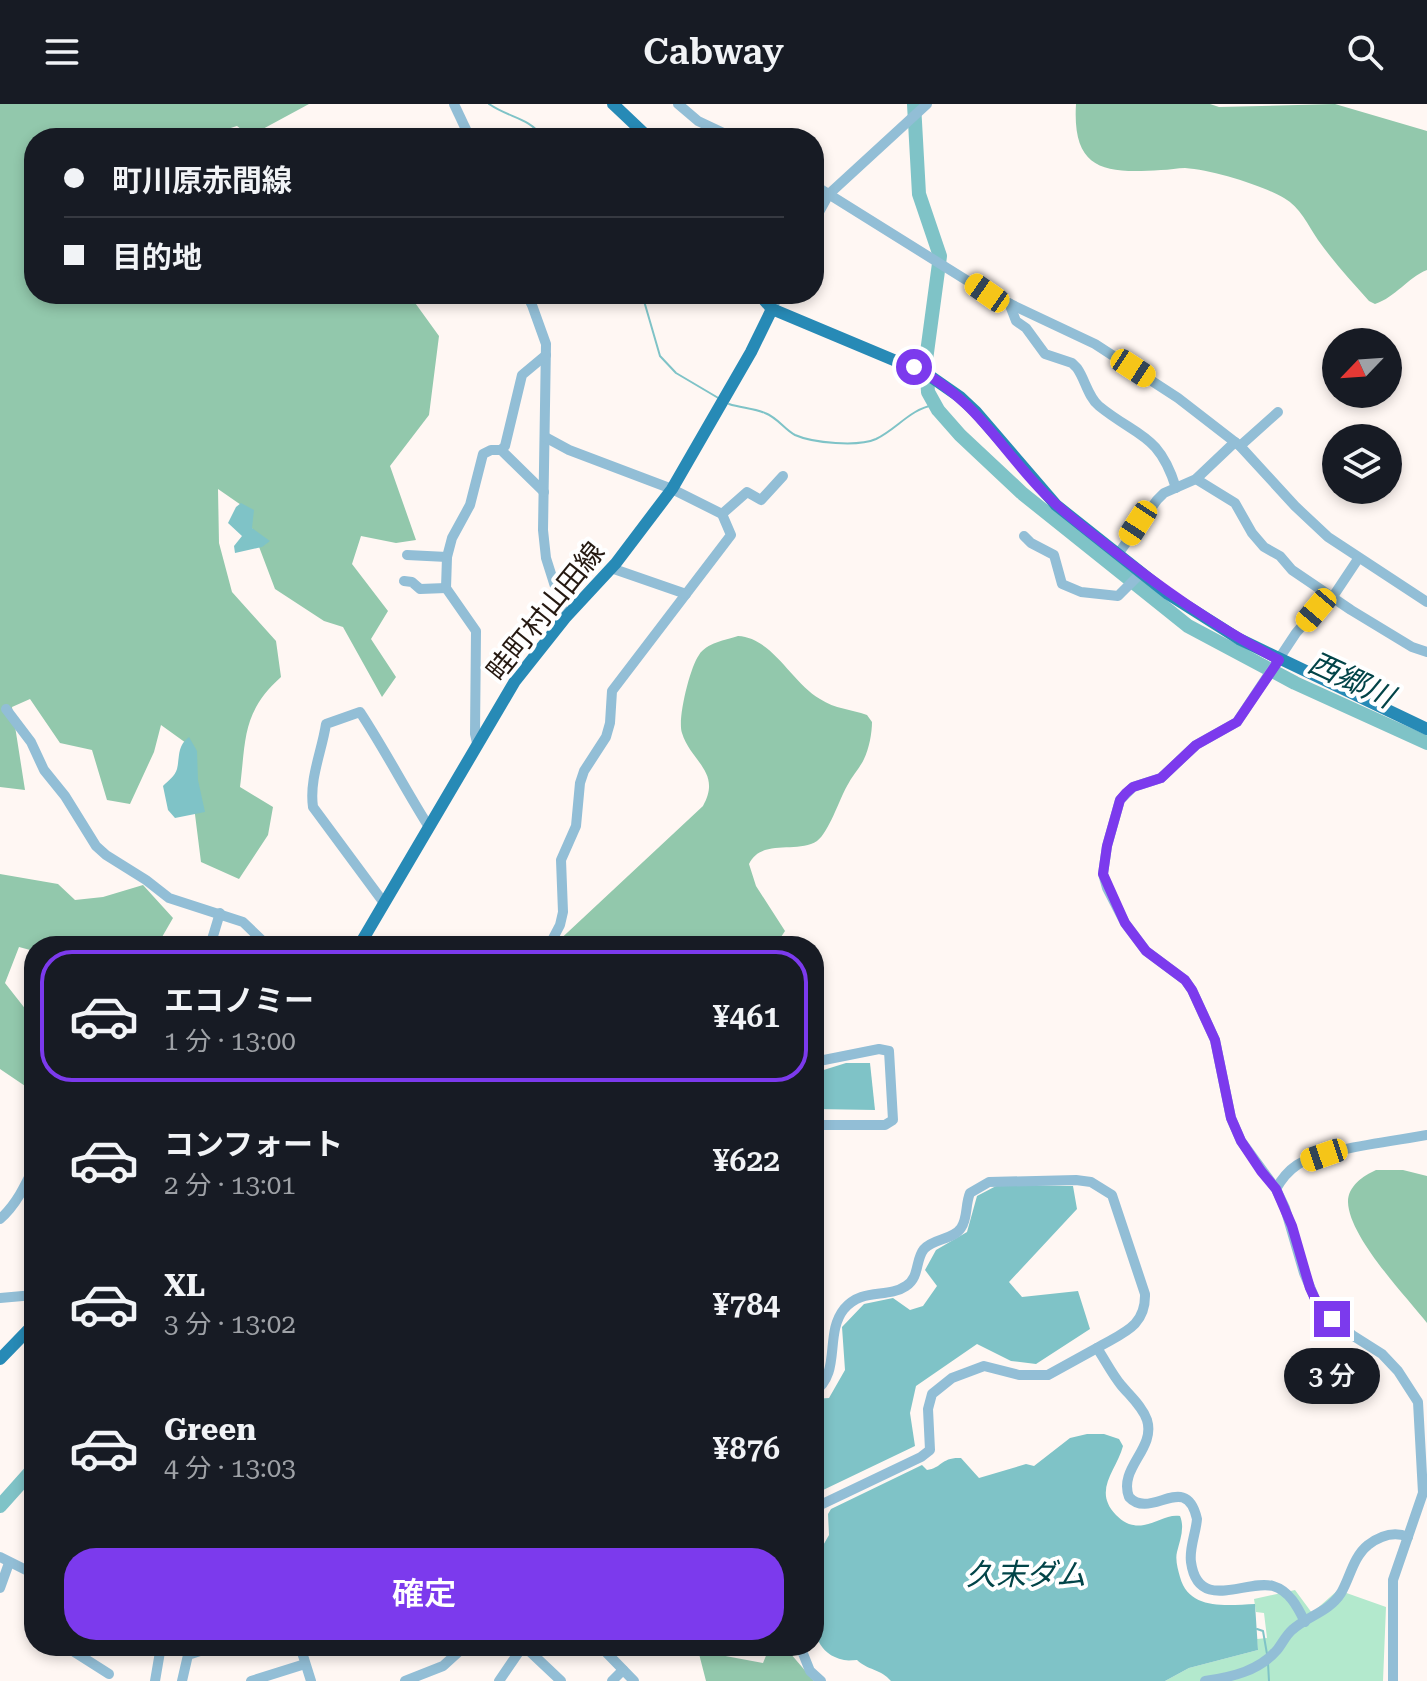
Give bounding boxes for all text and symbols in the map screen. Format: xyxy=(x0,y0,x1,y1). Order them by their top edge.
icon: menu xyxy=(40,30,84,74)
icon: search xyxy=(1343,30,1387,74)
text: Cabway xyxy=(643,31,784,73)
text: 町川原赤間線 xyxy=(112,163,292,198)
text: 目的地 xyxy=(112,240,202,275)
car xyxy=(960,269,1014,317)
north arrow xyxy=(1322,328,1402,408)
map controls xyxy=(1322,328,1402,504)
car xyxy=(1106,345,1160,391)
route start xyxy=(896,349,932,385)
button: layers xyxy=(1322,424,1402,504)
car xyxy=(1115,496,1161,550)
street label: 畦町村山田線 xyxy=(480,536,611,687)
car xyxy=(1291,584,1341,636)
water label: 西郷川 xyxy=(1303,645,1402,716)
icon: car xyxy=(68,980,140,1052)
text: エコノミー xyxy=(164,983,314,1018)
text: ¥461 xyxy=(713,999,780,1034)
text: 1 分 · 13:00 xyxy=(164,1026,296,1056)
icon: car xyxy=(68,1124,140,1196)
text: コンフォート xyxy=(164,1127,343,1162)
car xyxy=(1297,1136,1351,1174)
text: ¥622 xyxy=(713,1143,780,1178)
text: 2 分 · 13:01 xyxy=(164,1170,296,1200)
icon: car xyxy=(68,1268,140,1340)
text: XL xyxy=(164,1268,205,1303)
text: ¥784 xyxy=(713,1287,780,1322)
route end xyxy=(1314,1301,1350,1337)
text: 3 分 · 13:02 xyxy=(164,1309,296,1339)
callout: 3 分 xyxy=(1284,1347,1380,1403)
text: 3 分 xyxy=(1308,1361,1356,1391)
icon: car xyxy=(68,1412,140,1484)
text: Green xyxy=(164,1412,256,1447)
text: ¥876 xyxy=(713,1431,780,1466)
text: 4 分 · 13:03 xyxy=(164,1453,296,1483)
button: 確定 xyxy=(64,1548,784,1640)
water label: 久末ダム xyxy=(966,1557,1086,1592)

